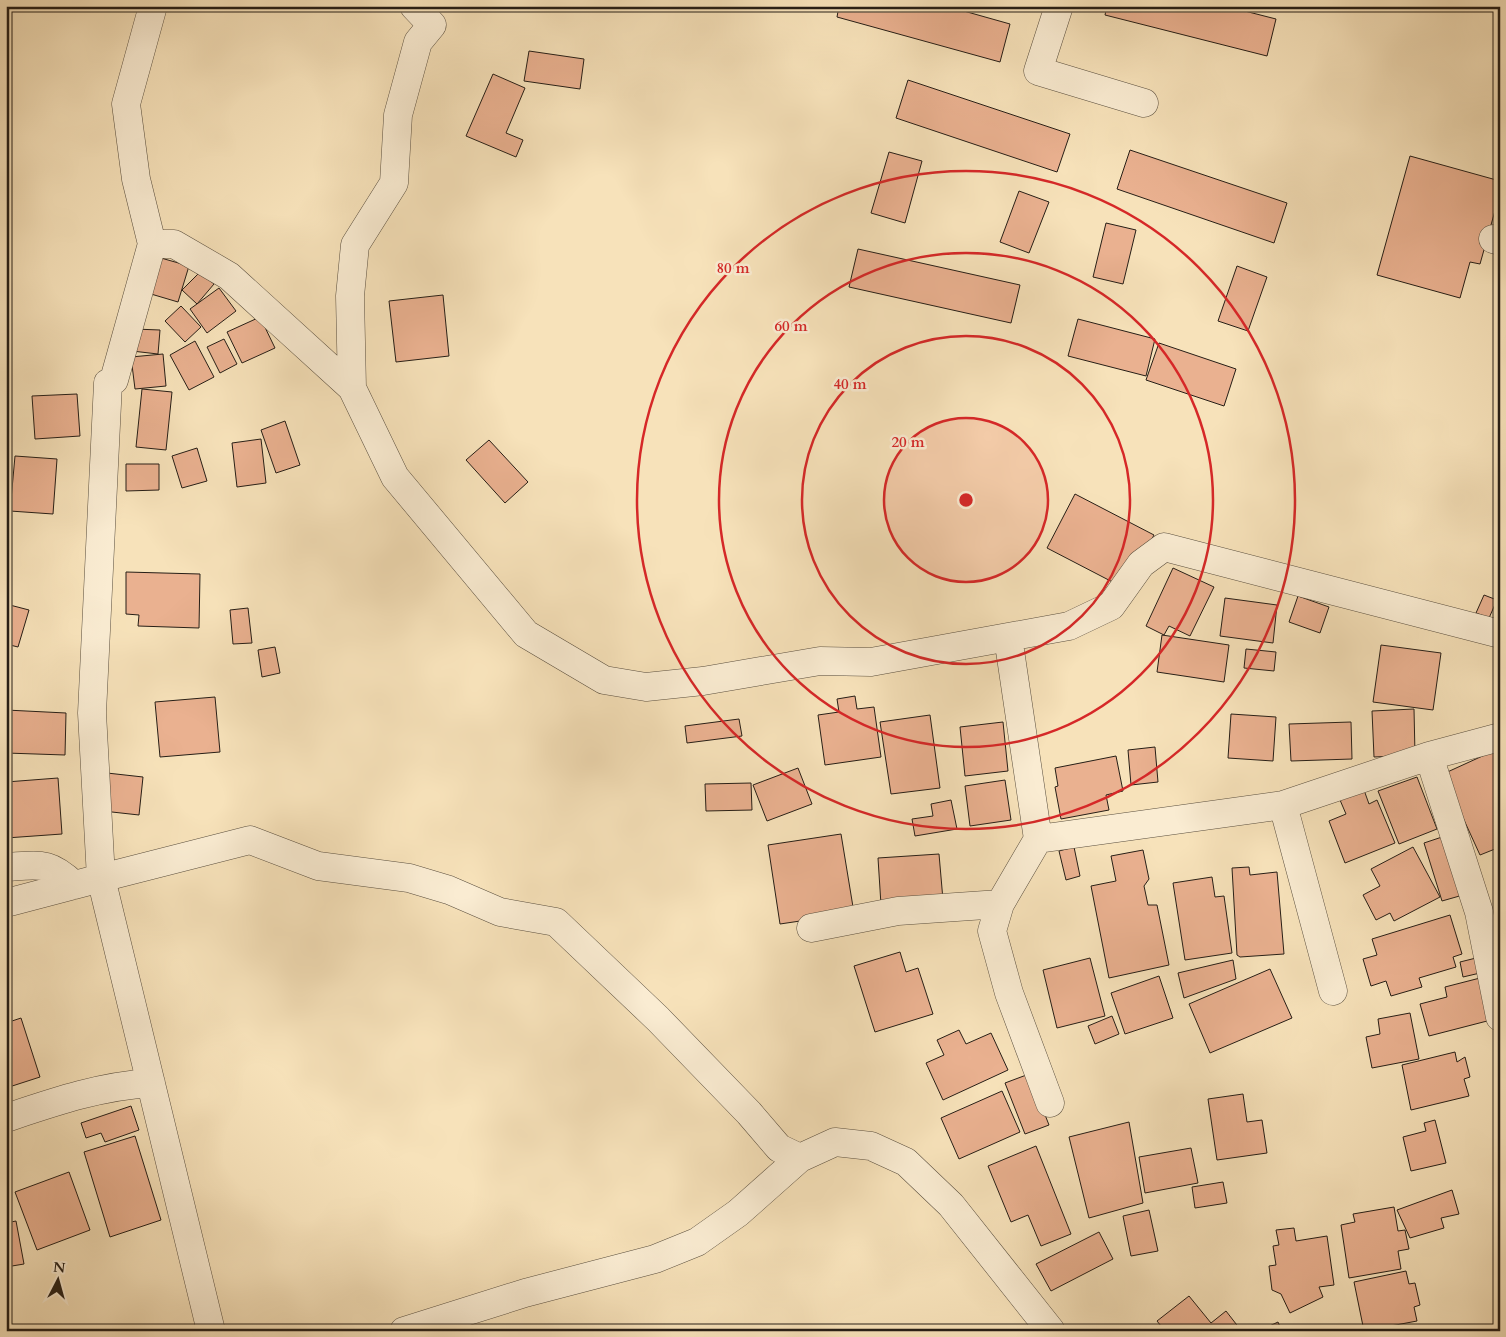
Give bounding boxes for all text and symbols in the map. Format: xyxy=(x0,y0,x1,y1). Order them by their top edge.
text: 80 m xyxy=(716,258,750,278)
text: 60 m xyxy=(774,316,808,336)
text: 40 m xyxy=(833,374,867,394)
text: 20 m xyxy=(891,432,925,452)
centre of rings xyxy=(957,491,975,509)
north arrow xyxy=(32,1254,82,1304)
text: N xyxy=(52,1257,66,1278)

